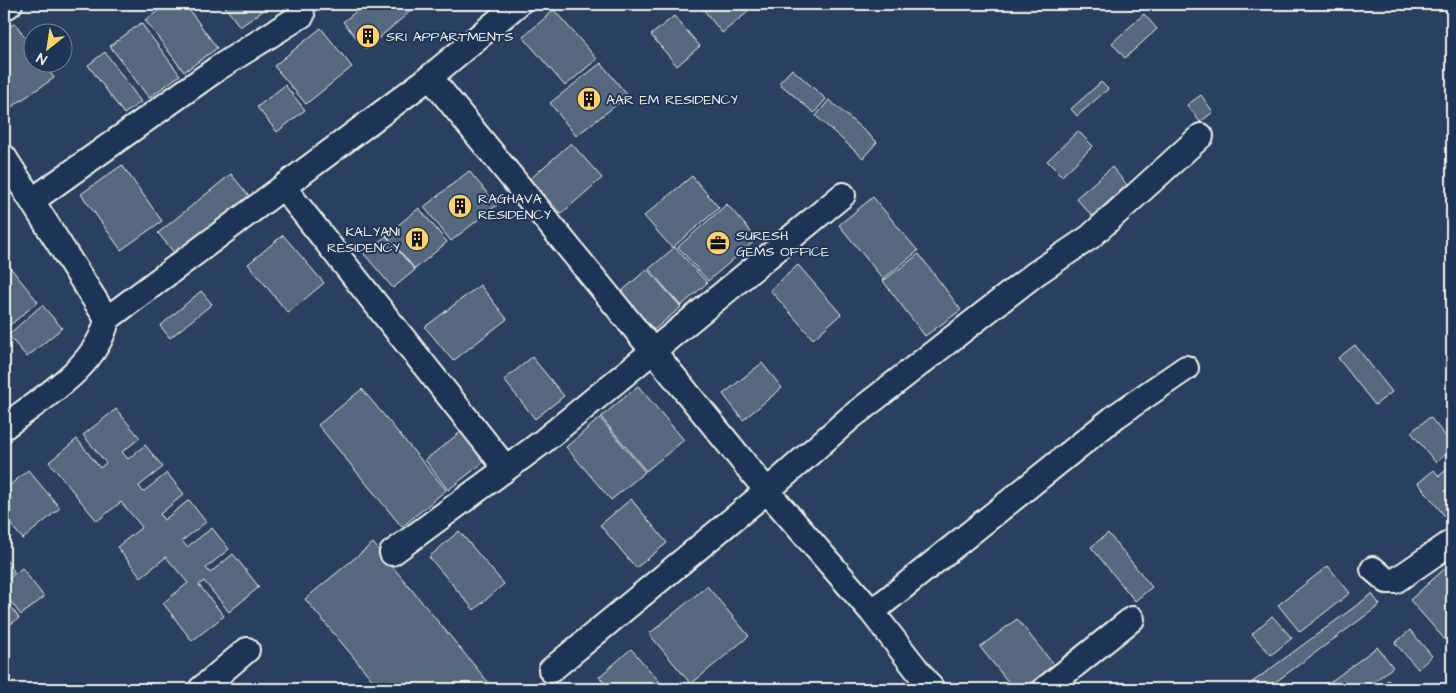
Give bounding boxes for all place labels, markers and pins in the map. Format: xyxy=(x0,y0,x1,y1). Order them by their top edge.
building icon: SRI APPARTMENTS xyxy=(355,23,381,49)
place label: SRI APPARTMENTS xyxy=(386,27,514,47)
building icon: AAR EM RESIDENCY xyxy=(576,86,602,112)
place label: AAR EM RESIDENCY xyxy=(606,90,738,110)
place label: RAGHAVA RESIDENCY xyxy=(478,189,551,225)
building icon: RAGHAVA RESIDENCY xyxy=(447,193,473,219)
place label: KALYANI RESIDENCY xyxy=(327,222,401,258)
building icon: KALYANI RESIDENCY xyxy=(404,226,430,252)
place label: SURESH GEMS OFFICE xyxy=(736,226,830,262)
office icon: SURESH GEMS OFFICE xyxy=(705,230,731,256)

